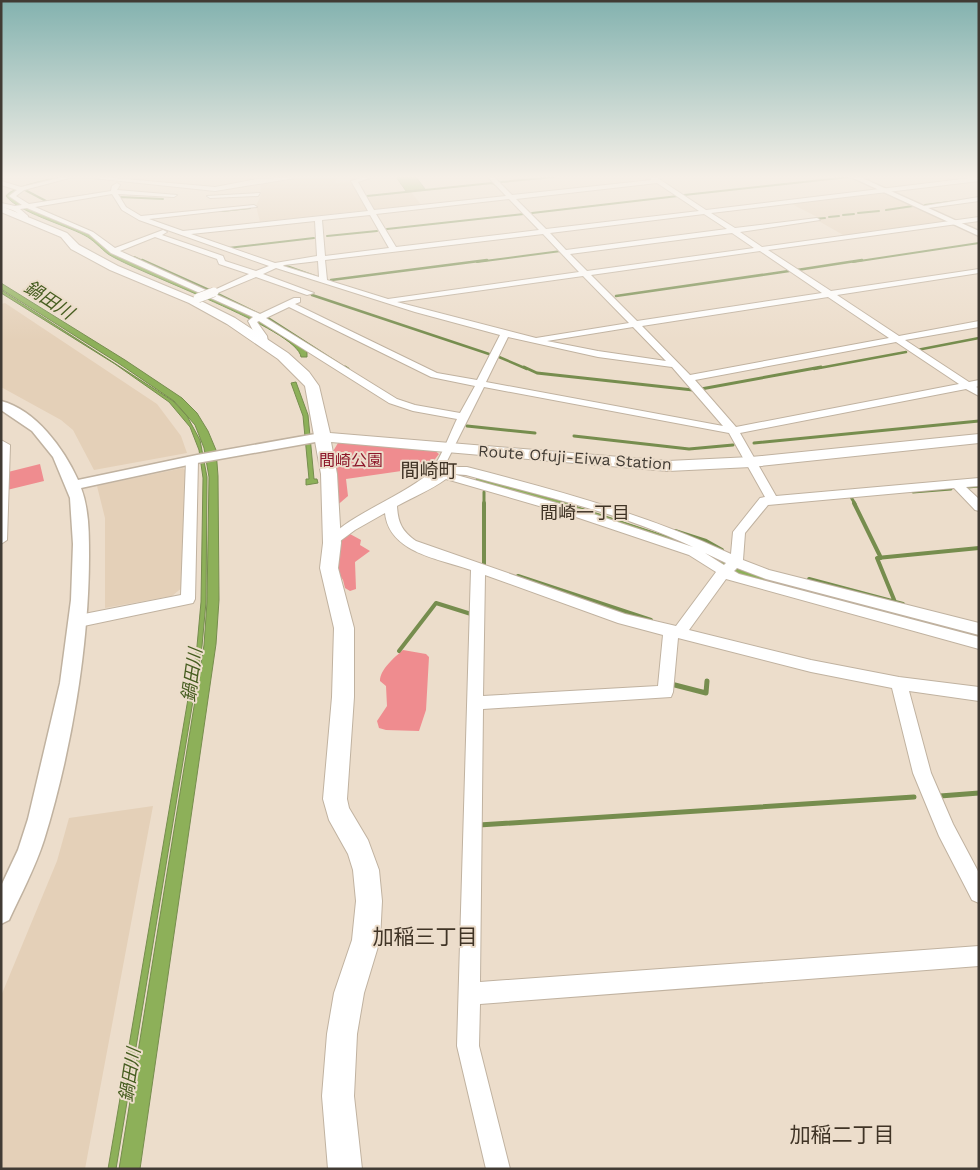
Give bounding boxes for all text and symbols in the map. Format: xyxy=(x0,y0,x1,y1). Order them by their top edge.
water label: 鍋田川 xyxy=(21,276,79,324)
street label: Route Ofuji-Eiwa Station xyxy=(478,441,672,474)
park label: 間崎公園 xyxy=(319,451,383,470)
district label: 間崎町 xyxy=(400,459,458,482)
district label: 間崎一丁目 xyxy=(540,502,630,523)
water label: 鍋田川 xyxy=(177,645,206,703)
district label: 加稲三丁目 xyxy=(373,924,478,949)
water label: 鍋田川 xyxy=(115,1045,144,1103)
district label: 加稲二丁目 xyxy=(790,1122,895,1147)

